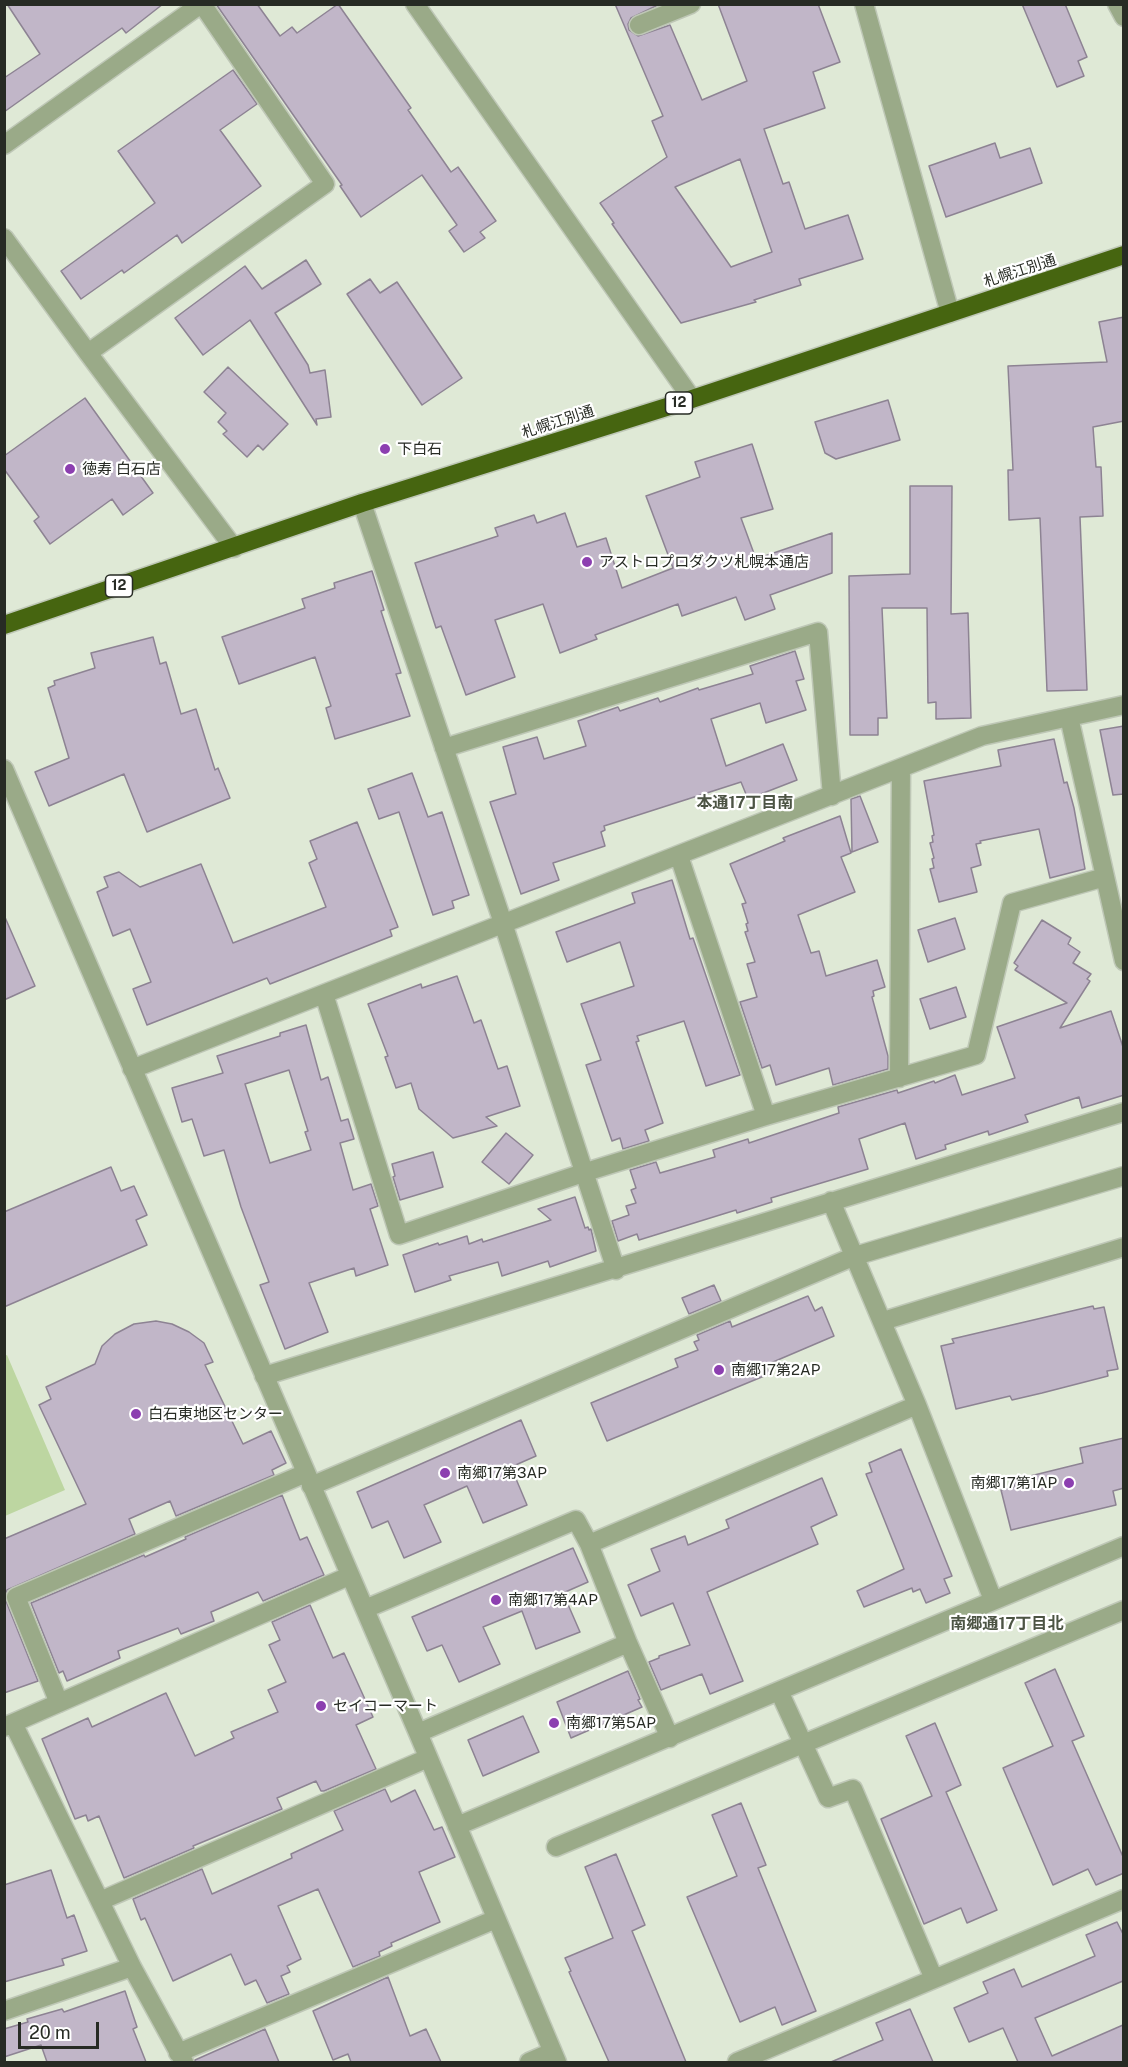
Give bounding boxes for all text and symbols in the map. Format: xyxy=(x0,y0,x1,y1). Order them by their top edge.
street label: 札幌江別通 xyxy=(982,251,1058,291)
road number: 12 xyxy=(666,392,692,414)
street label: 札幌江別通 xyxy=(520,402,596,442)
place label: 下白石 xyxy=(397,440,442,458)
marker: 下白石 xyxy=(378,442,392,456)
place label: 徳寿 白石店 xyxy=(82,460,161,478)
marker: 徳寿 白石店 xyxy=(63,462,77,476)
place label: アストロプロダクツ札幌本通店 xyxy=(599,553,809,571)
marker: アストロプロダクツ札幌本通店 xyxy=(580,555,594,569)
road number: 12 xyxy=(106,575,132,597)
district label: 本通17丁目南 xyxy=(697,793,793,813)
place label: 南郷17第2AP xyxy=(731,1361,820,1379)
marker: 南郷17第2AP xyxy=(712,1363,726,1377)
place label: 白石東地区センター xyxy=(148,1405,283,1423)
marker: 白石東地区センター xyxy=(129,1407,143,1421)
place label: 南郷17第3AP xyxy=(457,1464,547,1482)
marker: 南郷17第3AP xyxy=(438,1466,452,1480)
place label: 南郷17第1AP xyxy=(971,1474,1057,1492)
marker: 南郷17第1AP xyxy=(1062,1476,1076,1490)
place label: 南郷17第4AP xyxy=(508,1591,598,1609)
marker: 南郷17第4AP xyxy=(489,1593,503,1607)
district label: 南郷通17丁目北 xyxy=(951,1614,1063,1634)
place label: セイコーマート xyxy=(333,1697,438,1715)
marker: セイコーマート xyxy=(314,1699,328,1713)
place label: 南郷17第5AP xyxy=(566,1714,656,1732)
marker: 南郷17第5AP xyxy=(547,1716,561,1730)
scale bar xyxy=(21,2010,102,2048)
text: 20 m xyxy=(29,2022,71,2043)

